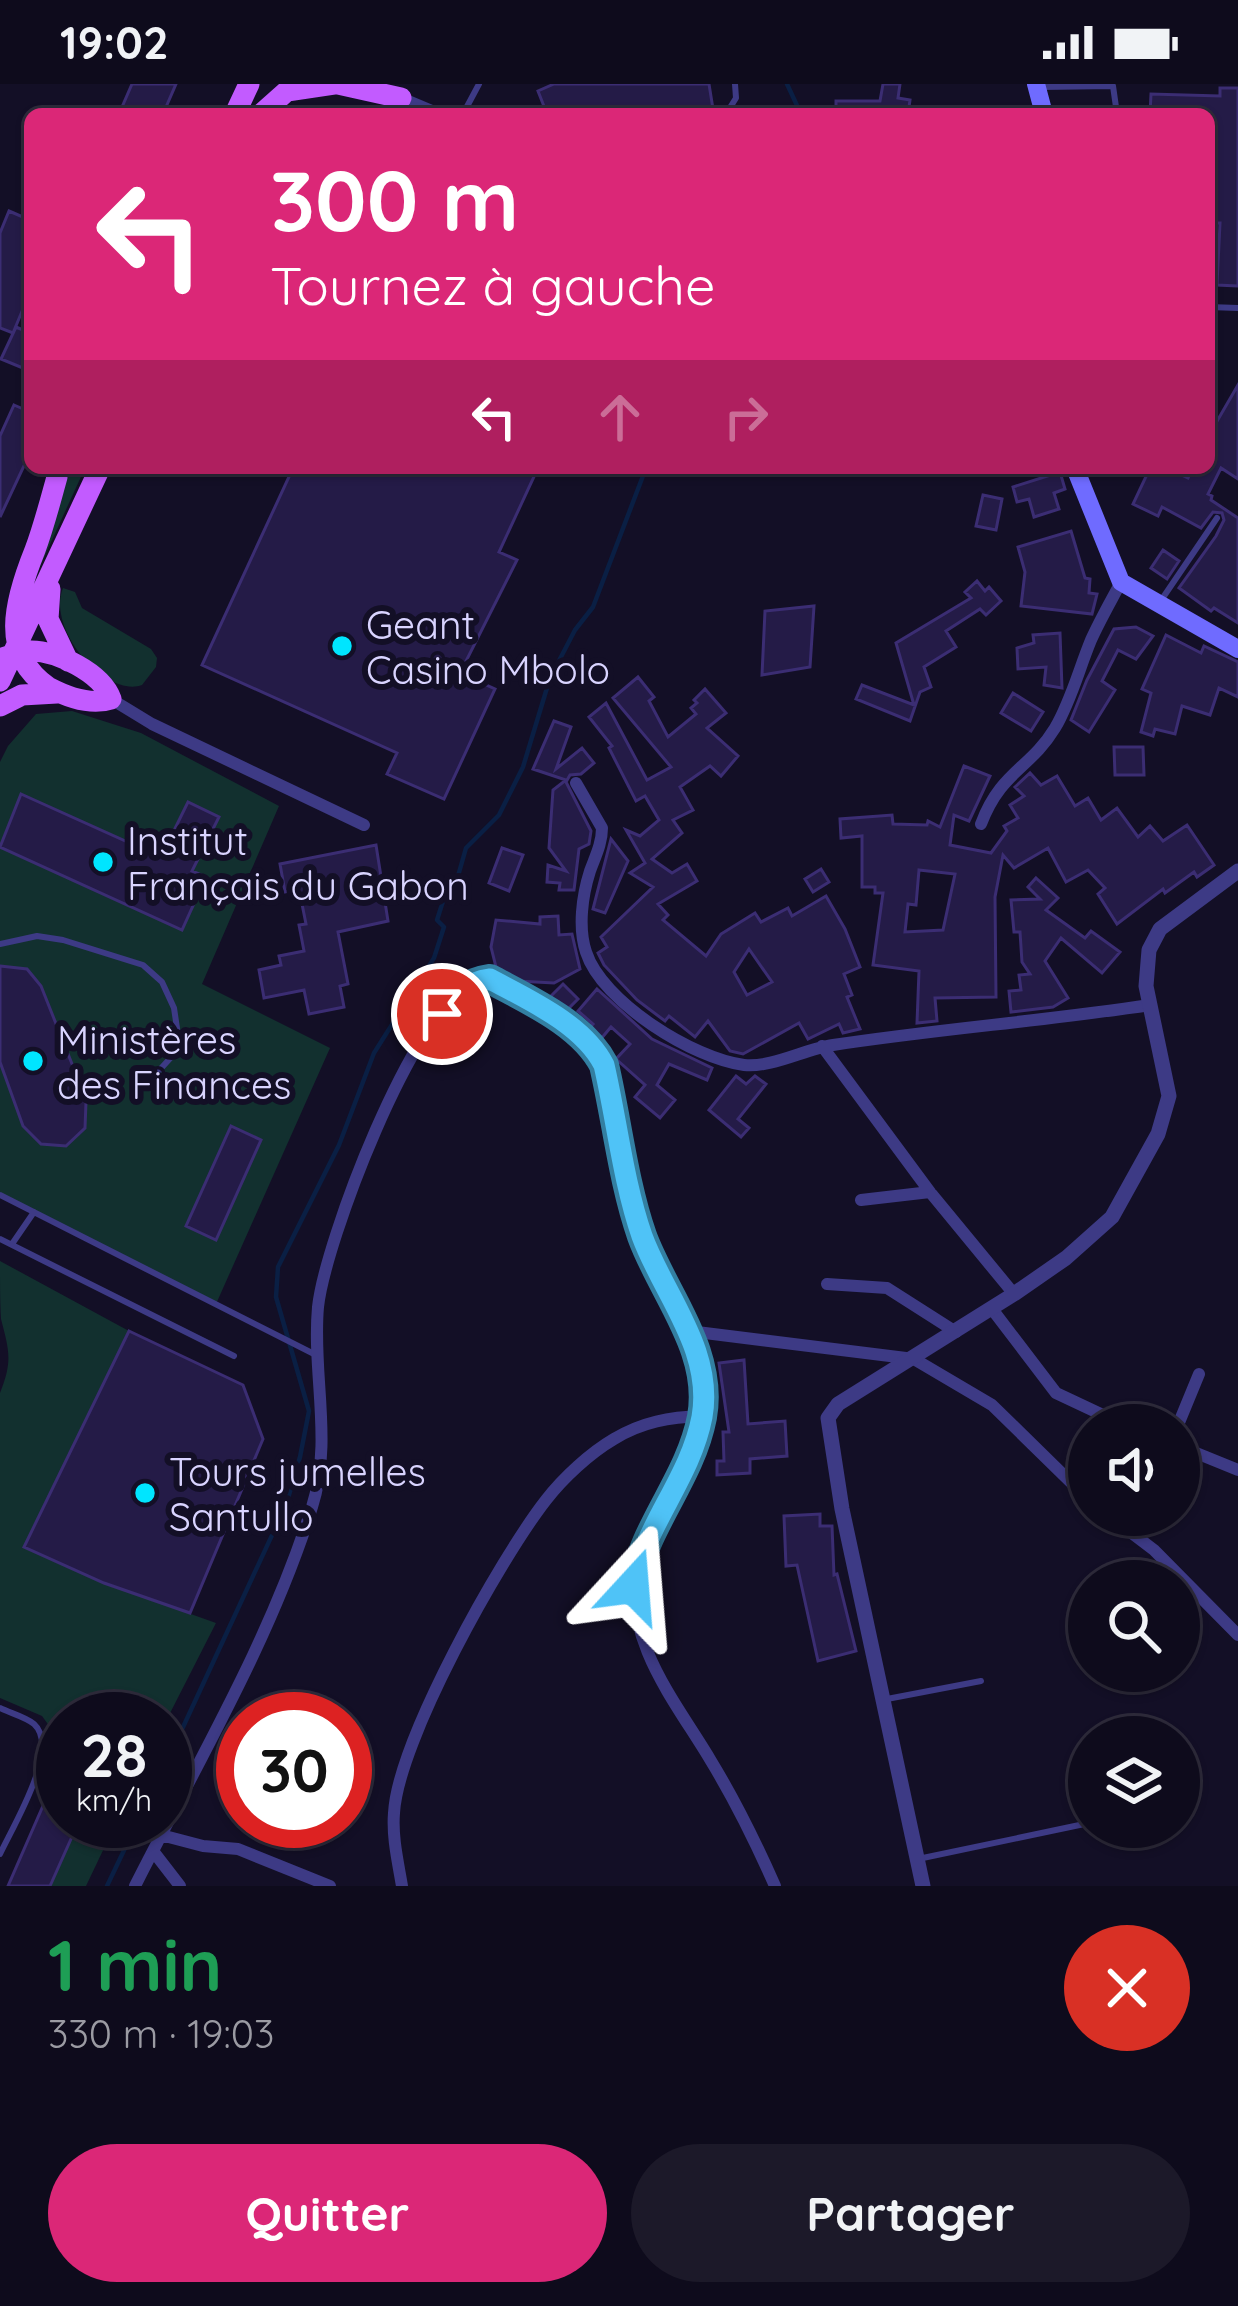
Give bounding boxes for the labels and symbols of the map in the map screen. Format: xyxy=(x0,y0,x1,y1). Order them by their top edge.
place label: Geant Casino Mbolo xyxy=(366,600,610,694)
marker: Geant Casino Mbolo xyxy=(329,633,355,659)
place label: Institut Français du Gabon xyxy=(127,816,469,910)
marker: Institut Français du Gabon xyxy=(90,849,116,875)
pin xyxy=(391,963,493,1065)
place label: Ministères des Finances xyxy=(57,1015,291,1109)
marker: Ministères des Finances xyxy=(20,1048,46,1074)
place label: Tours jumelles Santullo xyxy=(169,1447,426,1541)
marker: Tours jumelles Santullo xyxy=(132,1480,158,1506)
position arrow xyxy=(570,1523,696,1649)
speed limit sign: 30 xyxy=(216,1692,372,1848)

